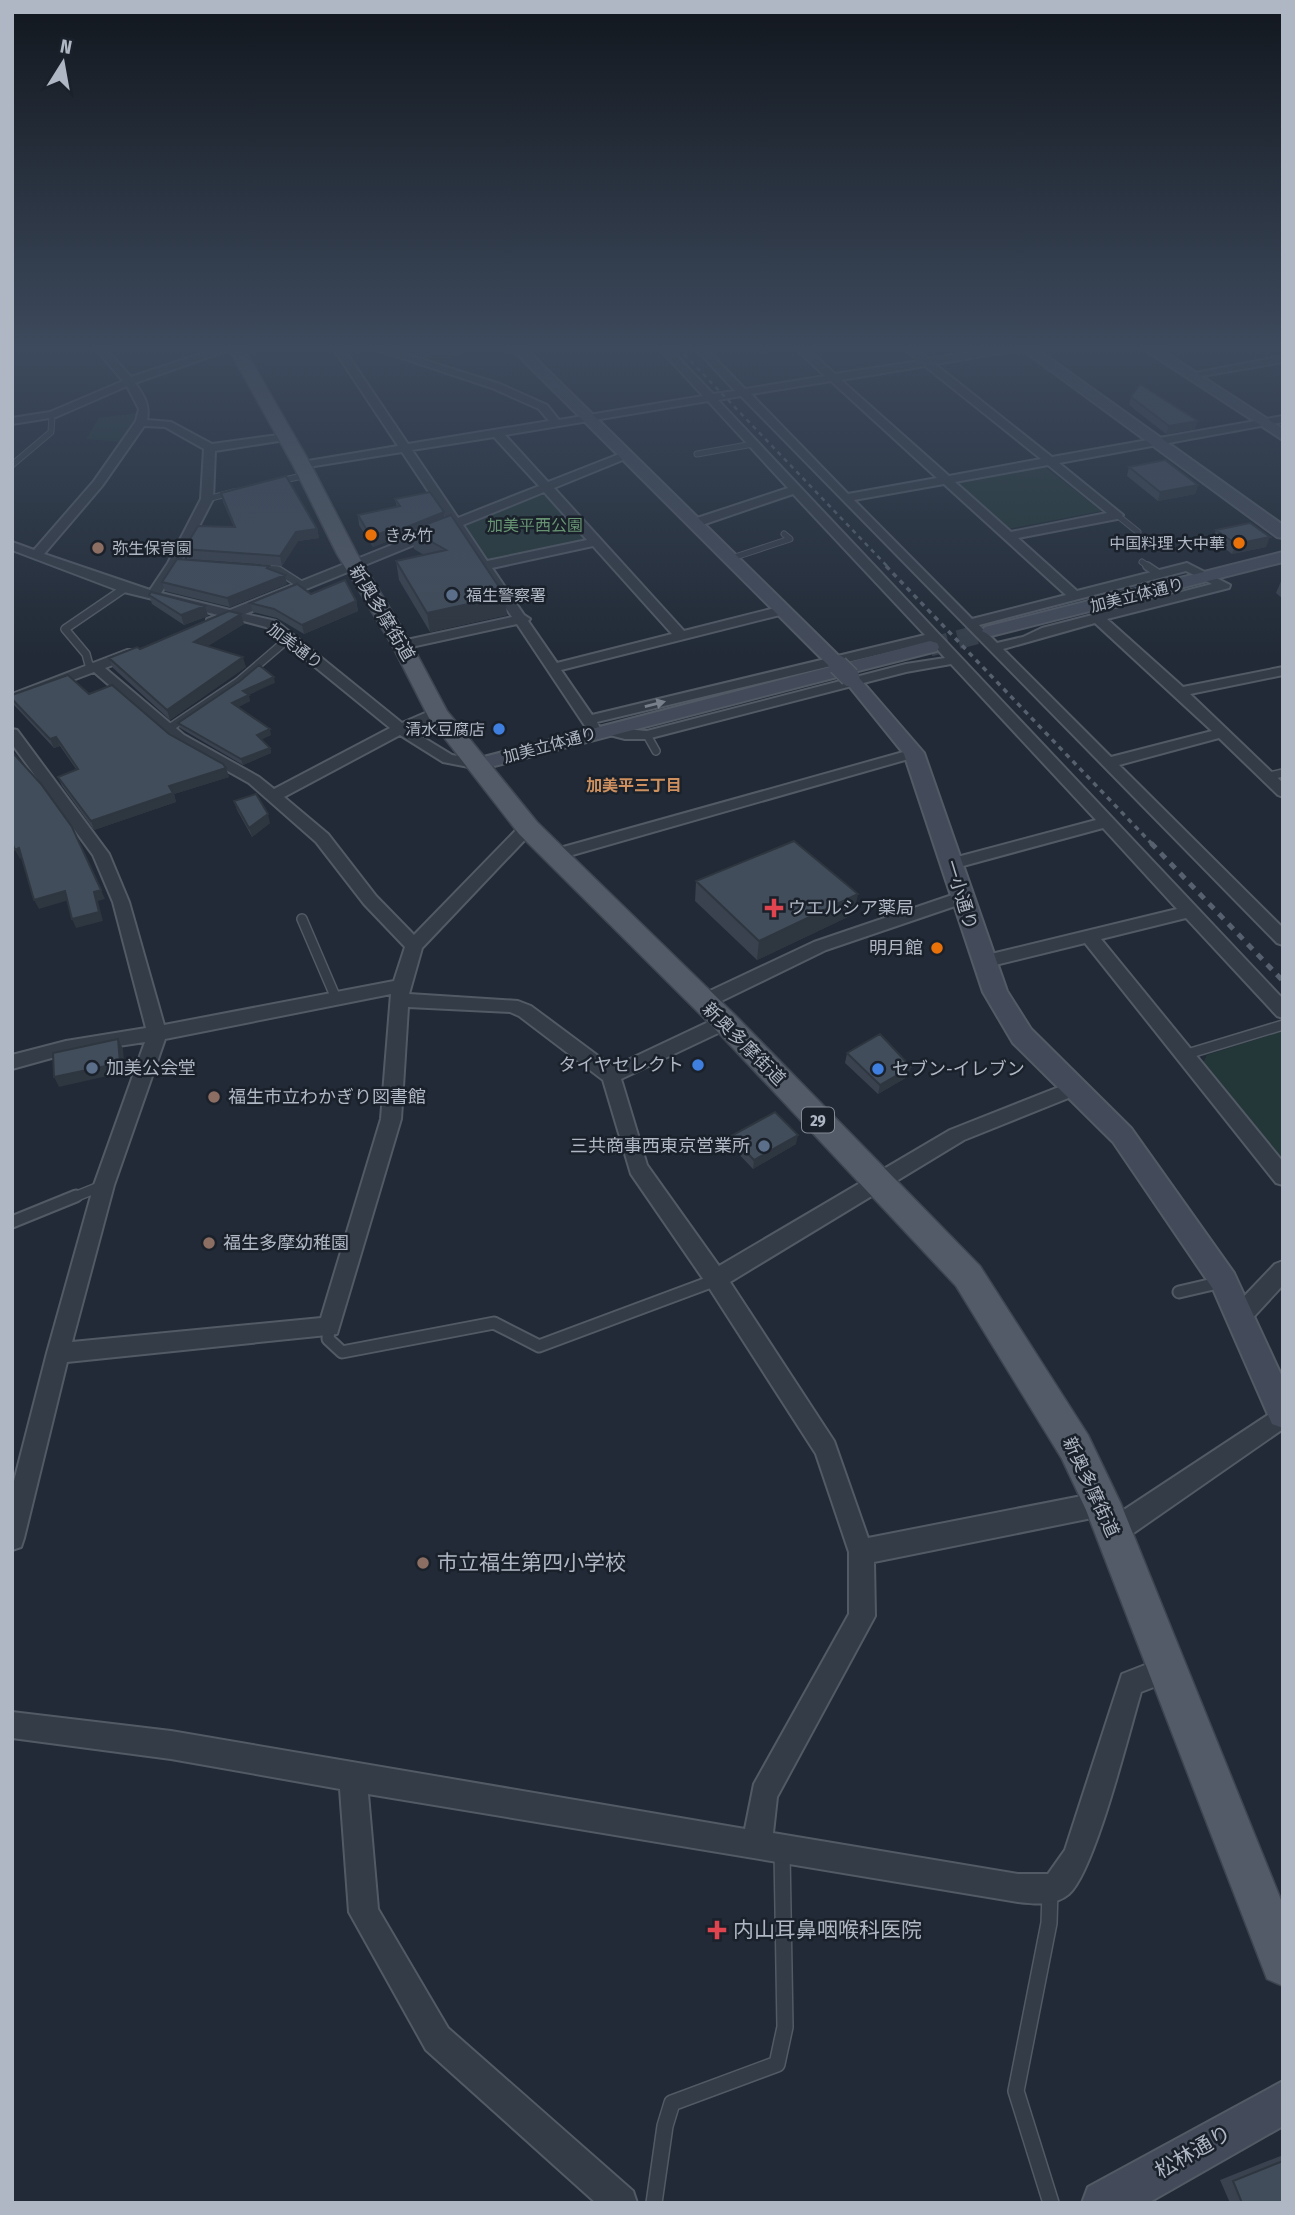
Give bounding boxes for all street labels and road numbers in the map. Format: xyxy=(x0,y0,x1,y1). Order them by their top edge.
street label: 新奥多摩街道 xyxy=(345,561,419,665)
street label: 加美立体通り xyxy=(1088,574,1186,616)
street label: 加美通り xyxy=(264,619,326,673)
street label: 加美立体通り xyxy=(501,723,599,767)
street label: 一小通り xyxy=(940,857,982,933)
street label: 新奥多摩街道 xyxy=(698,998,790,1090)
road number: 29 xyxy=(802,1108,834,1132)
street label: 新奥多摩街道 xyxy=(1058,1433,1124,1541)
street label: 松林通り xyxy=(1150,2120,1236,2184)

